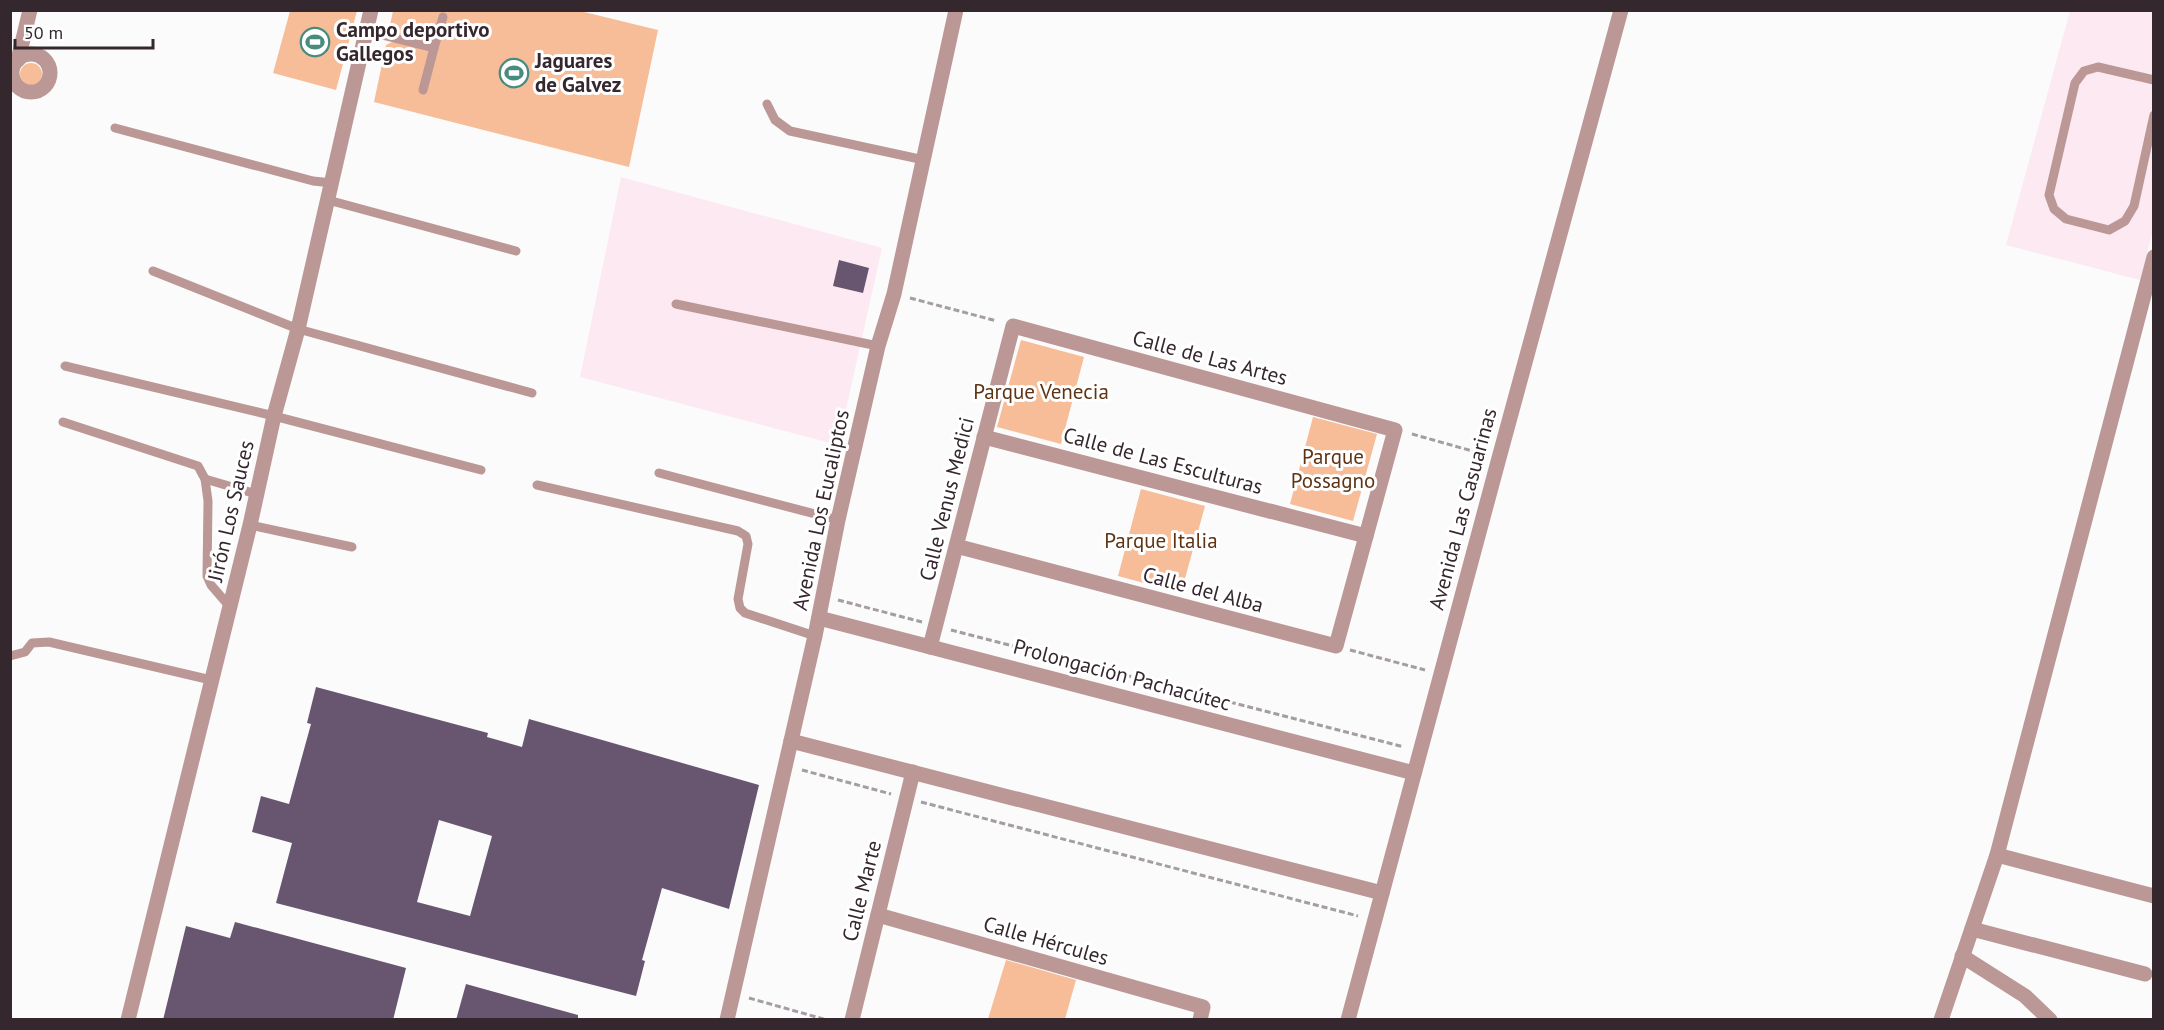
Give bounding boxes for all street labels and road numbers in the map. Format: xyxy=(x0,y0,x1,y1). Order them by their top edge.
street label: Calle de Las Artes xyxy=(1130,324,1291,391)
street label: Avenida Las Casuarinas xyxy=(1423,405,1502,613)
street label: Avenida Los Eucaliptos xyxy=(786,407,855,613)
street label: Calle Venus Medici xyxy=(913,414,980,584)
street label: Calle de Las Esculturas xyxy=(1060,421,1266,500)
street label: Jirón Los Sauces xyxy=(201,438,260,585)
street label: Calle del Alba xyxy=(1140,560,1266,619)
street label: Prolongación Pachacútec xyxy=(1011,633,1234,717)
street label: Calle Marte xyxy=(836,838,887,944)
street label: Calle Hércules xyxy=(980,910,1112,971)

